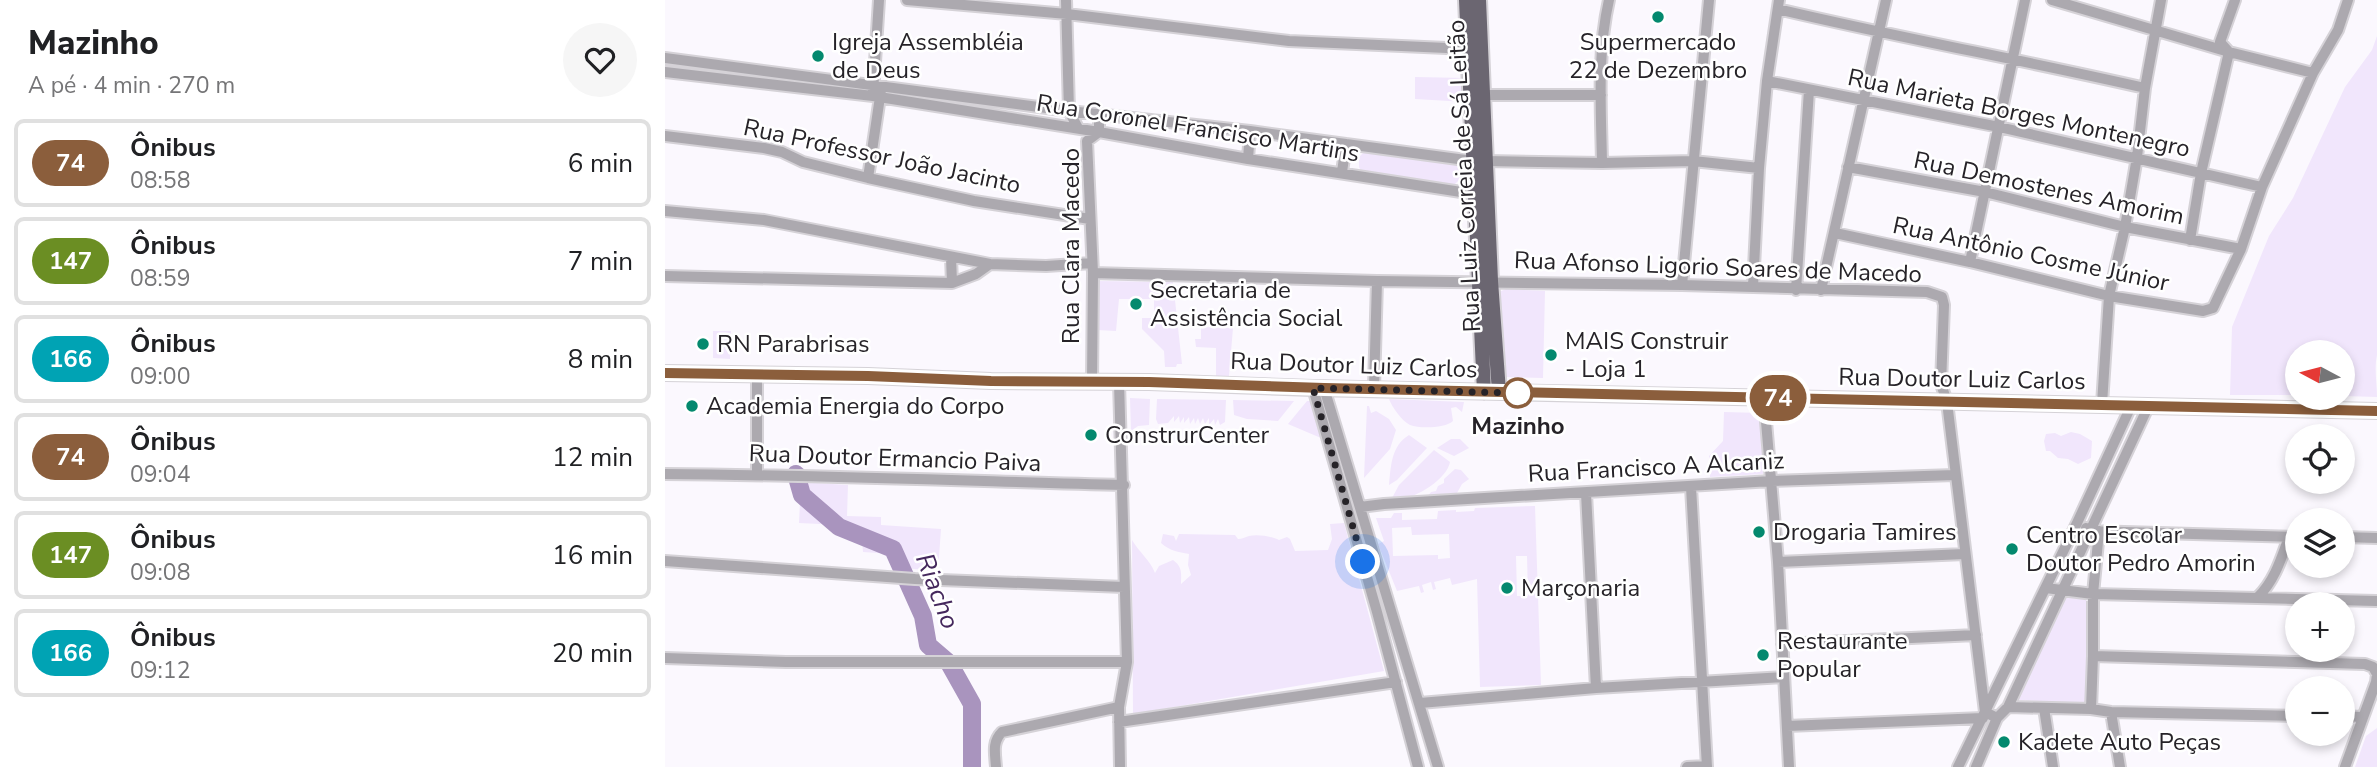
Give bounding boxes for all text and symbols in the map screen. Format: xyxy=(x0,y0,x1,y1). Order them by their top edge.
marker: Supermercado 22 de Dezembro xyxy=(1650,9,1666,25)
street label: Rua Luiz Correia de Sá Leitão xyxy=(1440,19,1488,333)
text: Mazinho xyxy=(28,21,159,66)
button: heart xyxy=(563,23,637,97)
place label: Igreja Assembléia de Deus xyxy=(832,26,1024,86)
place label: Supermercado 22 de Dezembro xyxy=(1569,26,1747,86)
marker: Igreja Assembléia de Deus xyxy=(810,48,826,64)
street label: Rua Marieta Borges Montenegro xyxy=(1845,61,2193,165)
text: A pé · 4 min · 270 m xyxy=(28,70,235,101)
street label: Rua Coronel Francisco Martins xyxy=(1034,87,1362,169)
street label: Rua Professor João Jacinto xyxy=(741,111,1023,201)
text: Ônibus xyxy=(130,130,216,165)
street label: Rua Demostenes Amorim xyxy=(1911,144,2187,232)
text: 6 min xyxy=(568,146,633,181)
text: 74 xyxy=(56,147,85,179)
street label: Rua Clara Macedo xyxy=(1055,148,1087,344)
text: 08:58 xyxy=(130,165,190,196)
street label: Rua Antônio Cosme Júnior xyxy=(1890,209,2173,299)
text: Ônibus xyxy=(130,228,216,263)
text: 7 min xyxy=(568,244,633,279)
street label: Rua Afonso Ligorio Soares de Macedo xyxy=(1514,244,1922,290)
text: 147 xyxy=(49,245,92,277)
text: 08:59 xyxy=(130,263,190,294)
place label: Secretaria de Assistência Social xyxy=(1150,274,1342,334)
marker: Secretaria de Assistência Social xyxy=(1128,296,1144,312)
place label: MAIS Construir - Loja 1 xyxy=(1565,325,1729,385)
text: Ônibus xyxy=(130,326,216,361)
place label: RN Parabrisas xyxy=(717,328,869,360)
marker: RN Parabrisas xyxy=(695,336,711,352)
north arrow xyxy=(2285,340,2355,410)
map controls xyxy=(2285,340,2355,746)
text: 8 min xyxy=(568,342,633,377)
text: 166 xyxy=(49,343,92,375)
street label: Rua Doutor Luiz Carlos xyxy=(1230,345,1478,385)
marker: MAIS Construir - Loja 1 xyxy=(1543,347,1559,363)
text: 09:00 xyxy=(130,361,190,392)
street label: Rua Doutor Luiz Carlos xyxy=(1838,361,2086,397)
line badge: 74 xyxy=(1747,375,1809,421)
marker: Mazinho xyxy=(1503,378,1533,408)
text: 74 xyxy=(1764,382,1792,414)
place label: Academia Energia do Corpo xyxy=(706,390,1004,422)
marker: Academia Energia do Corpo xyxy=(684,398,700,414)
place label: Mazinho xyxy=(1471,410,1565,442)
place label: ConstrurCenter xyxy=(1105,419,1270,451)
text: Ônibus xyxy=(130,424,216,459)
button: locate xyxy=(2285,424,2355,494)
marker: ConstrurCenter xyxy=(1083,427,1099,443)
street label: Rua Doutor Ermancio Paiva xyxy=(748,437,1042,479)
text: 12 min xyxy=(552,440,633,475)
text: 74 xyxy=(56,441,85,473)
street label: Rua Francisco A Alcaniz xyxy=(1527,444,1785,490)
text: 09:04 xyxy=(130,459,190,490)
button: layers xyxy=(2285,508,2355,578)
place label: Drogaria Tamires xyxy=(1773,516,1957,548)
place label: Centro Escolar Doutor Pedro Amorin xyxy=(2026,519,2256,579)
text: Ônibus xyxy=(130,522,216,557)
marker: Drogaria Tamires xyxy=(1751,524,1767,540)
text: 16 min xyxy=(552,538,633,573)
text: 147 xyxy=(49,539,92,571)
marker: Centro Escolar Doutor Pedro Amorin xyxy=(2004,541,2020,557)
your location xyxy=(1345,544,1380,579)
water label: Riacho xyxy=(907,548,968,634)
text: 09:08 xyxy=(130,557,190,588)
place label: Marçonaria xyxy=(1521,572,1640,604)
marker: Marçonaria xyxy=(1499,580,1515,596)
button: + xyxy=(2285,592,2355,662)
text: Ônibus xyxy=(130,620,216,655)
place label: Restaurante Popular xyxy=(1777,625,1907,685)
text: 20 min xyxy=(552,636,633,671)
text: 166 xyxy=(49,637,92,669)
marker: Restaurante Popular xyxy=(1755,647,1771,663)
text: 09:12 xyxy=(130,655,190,686)
button: − xyxy=(2285,676,2355,746)
place label: Kadete Auto Peças xyxy=(2018,726,2221,758)
marker: Kadete Auto Peças xyxy=(1996,734,2012,750)

